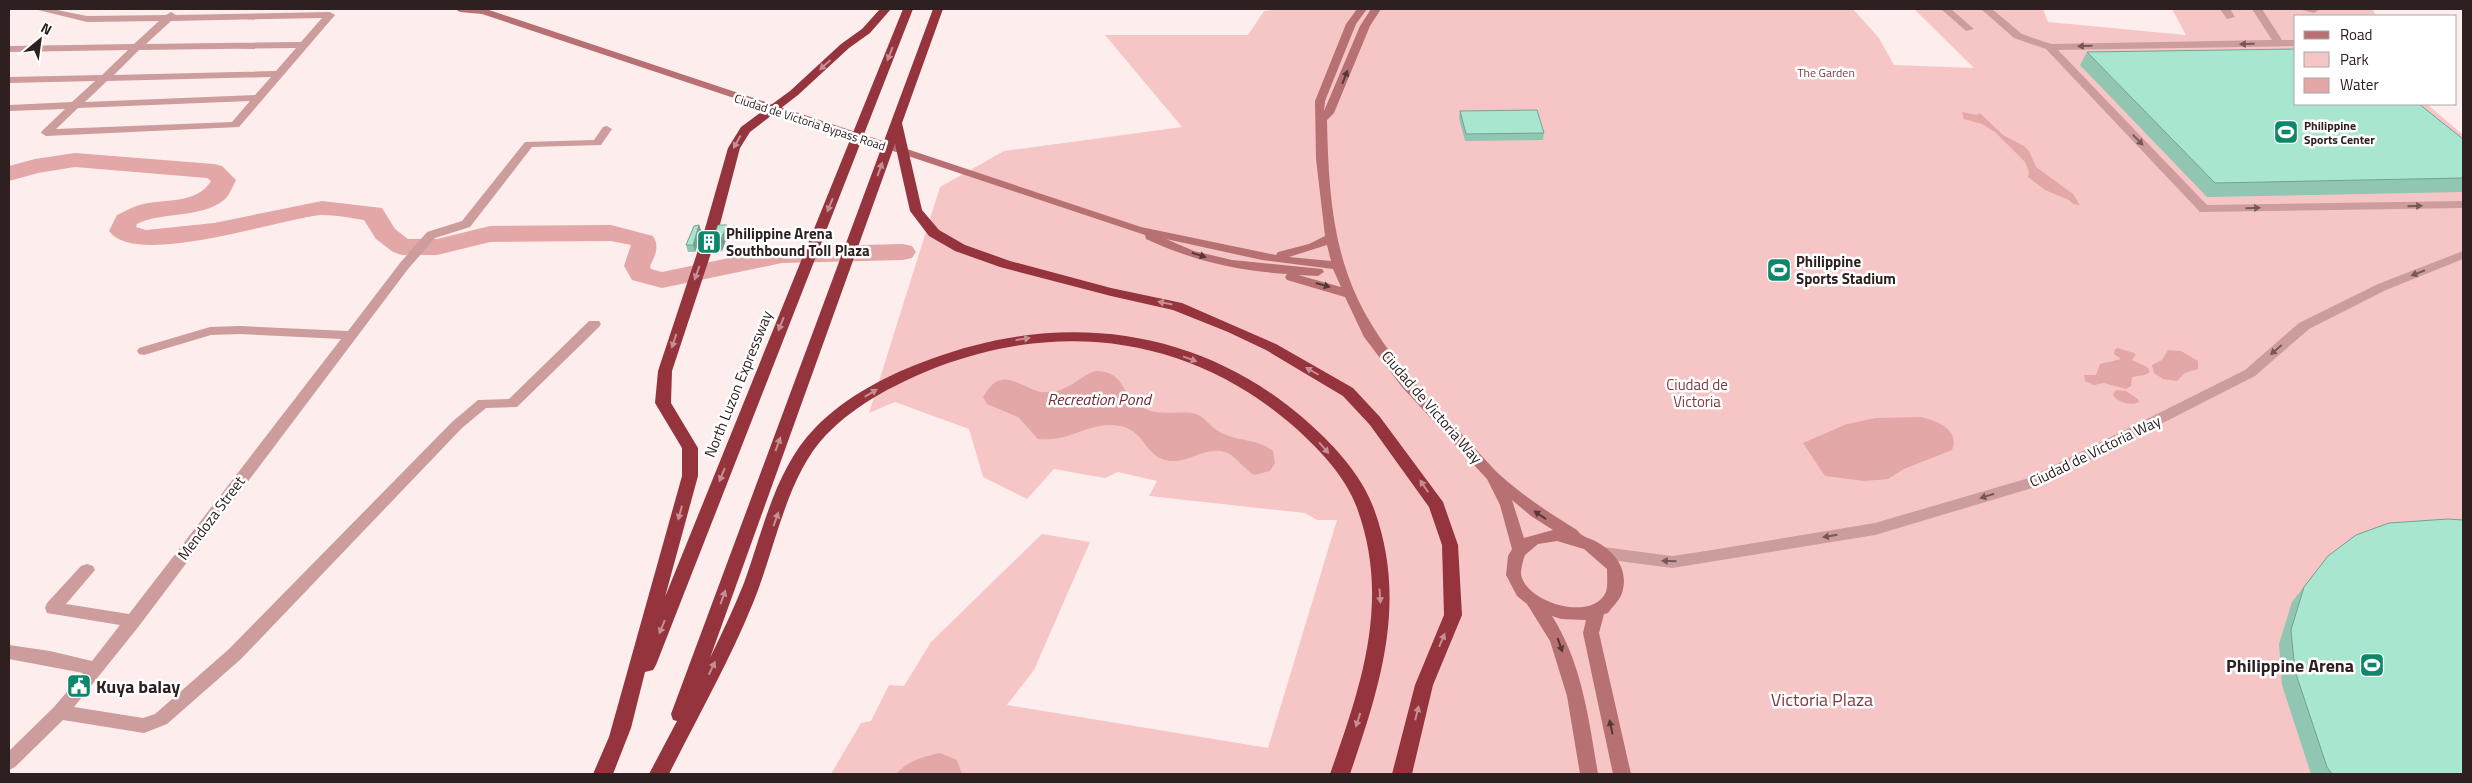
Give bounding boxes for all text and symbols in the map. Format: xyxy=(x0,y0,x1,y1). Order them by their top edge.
north arrow xyxy=(15,15,65,65)
legend xyxy=(2294,15,2457,105)
text: N xyxy=(37,17,56,40)
text: Road xyxy=(2340,23,2372,46)
one-way arrow xyxy=(2239,40,2255,48)
one-way arrow xyxy=(2076,42,2092,50)
one-way arrow xyxy=(886,47,894,62)
text: Park xyxy=(2340,48,2369,71)
one-way arrow xyxy=(819,59,831,71)
park label: The Garden xyxy=(1797,63,1855,82)
one-way arrow xyxy=(1341,70,1349,84)
text: Water xyxy=(2340,73,2379,96)
street label: Ciudad de Victoria Bypass Road xyxy=(732,89,888,155)
place label: Philippine Sports Center xyxy=(2304,116,2375,149)
sports icon: Philippine Sports Center xyxy=(2273,119,2299,145)
one-way arrow xyxy=(2132,134,2144,146)
one-way arrow xyxy=(733,135,741,150)
one-way arrow xyxy=(877,161,884,176)
one-way arrow xyxy=(826,198,834,213)
one-way arrow xyxy=(2407,202,2423,210)
one-way arrow xyxy=(2245,204,2261,212)
place label: Philippine Arena Southbound Toll Plaza xyxy=(726,222,870,262)
building icon: Philippine Arena Southbound Toll Plaza xyxy=(696,229,722,255)
place label: Philippine Sports Stadium xyxy=(1796,250,1896,290)
one-way arrow xyxy=(1192,252,1207,260)
sports icon: Philippine Sports Stadium xyxy=(1766,257,1792,283)
one-way arrow xyxy=(693,266,701,281)
one-way arrow xyxy=(2410,269,2425,277)
one-way arrow xyxy=(1316,282,1331,290)
one-way arrow xyxy=(1157,299,1173,307)
street label: North Luzon Expressway xyxy=(698,307,778,461)
one-way arrow xyxy=(777,317,785,331)
one-way arrow xyxy=(670,333,678,348)
one-way arrow xyxy=(1015,334,1031,342)
one-way arrow xyxy=(2271,344,2283,356)
street label: Ciudad de Victoria Way xyxy=(1376,345,1488,469)
one-way arrow xyxy=(1183,356,1198,363)
one-way arrow xyxy=(1306,366,1319,375)
park label: Ciudad de Victoria xyxy=(1666,373,1728,413)
water label: Recreation Pond xyxy=(1047,387,1153,411)
one-way arrow xyxy=(864,389,877,398)
street label: Ciudad de Victoria Way xyxy=(2025,409,2165,493)
one-way arrow xyxy=(774,436,782,451)
one-way arrow xyxy=(1318,441,1330,453)
one-way arrow xyxy=(718,468,725,483)
street label: Mendoza Street xyxy=(172,470,251,565)
one-way arrow xyxy=(1419,480,1428,493)
one-way arrow xyxy=(1979,493,1994,501)
one-way arrow xyxy=(675,505,683,520)
one-way arrow xyxy=(1533,510,1547,520)
one-way arrow xyxy=(773,511,780,526)
one-way arrow xyxy=(1821,533,1837,541)
one-way arrow xyxy=(1661,557,1677,565)
one-way arrow xyxy=(1376,588,1384,604)
one-way arrow xyxy=(719,589,727,604)
one-way arrow xyxy=(658,619,665,634)
one-way arrow xyxy=(1439,633,1447,647)
one-way arrow xyxy=(1556,638,1564,653)
place label: Philippine Arena xyxy=(2226,652,2354,679)
sports icon: Philippine Arena xyxy=(2359,652,2385,678)
one-way arrow xyxy=(708,661,716,675)
public building icon: Kuya balay xyxy=(66,673,92,699)
place label: Kuya balay xyxy=(96,673,180,700)
park label: Victoria Plaza xyxy=(1771,686,1873,713)
one-way arrow xyxy=(1413,705,1421,720)
one-way arrow xyxy=(1353,713,1361,728)
one-way arrow xyxy=(1607,718,1615,734)

